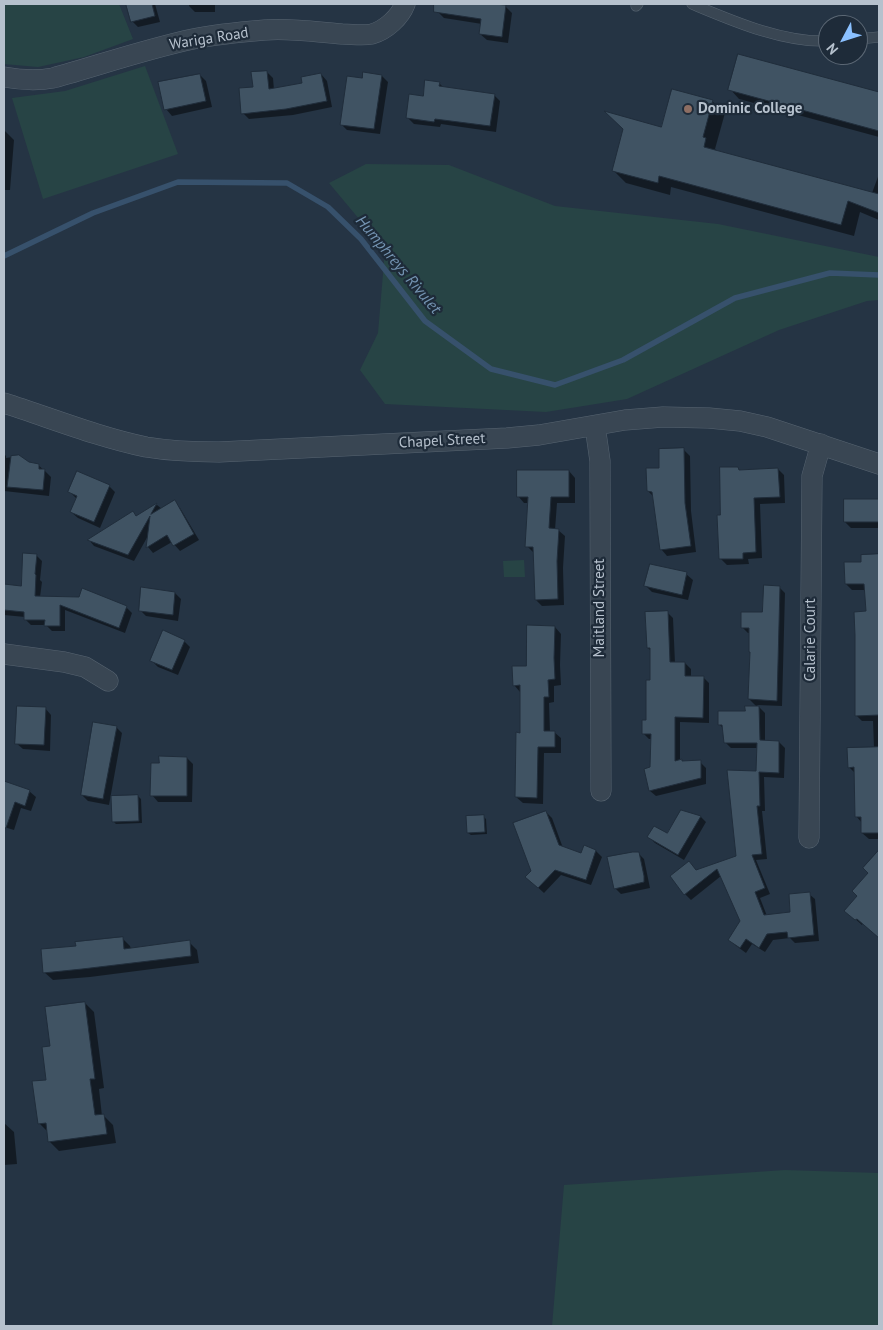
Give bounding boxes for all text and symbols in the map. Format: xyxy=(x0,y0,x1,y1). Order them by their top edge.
north arrow xyxy=(818,15,868,65)
street label: Wariga Road xyxy=(168,24,250,54)
text: N xyxy=(822,40,842,58)
place label: Dominic College xyxy=(698,100,802,118)
marker: Dominic College xyxy=(682,103,694,115)
water label: Humphreys Rivulet xyxy=(351,212,445,318)
street label: Chapel Street xyxy=(398,430,486,452)
street label: Maitland Street xyxy=(591,559,609,657)
street label: Calarie Court xyxy=(802,598,820,682)

